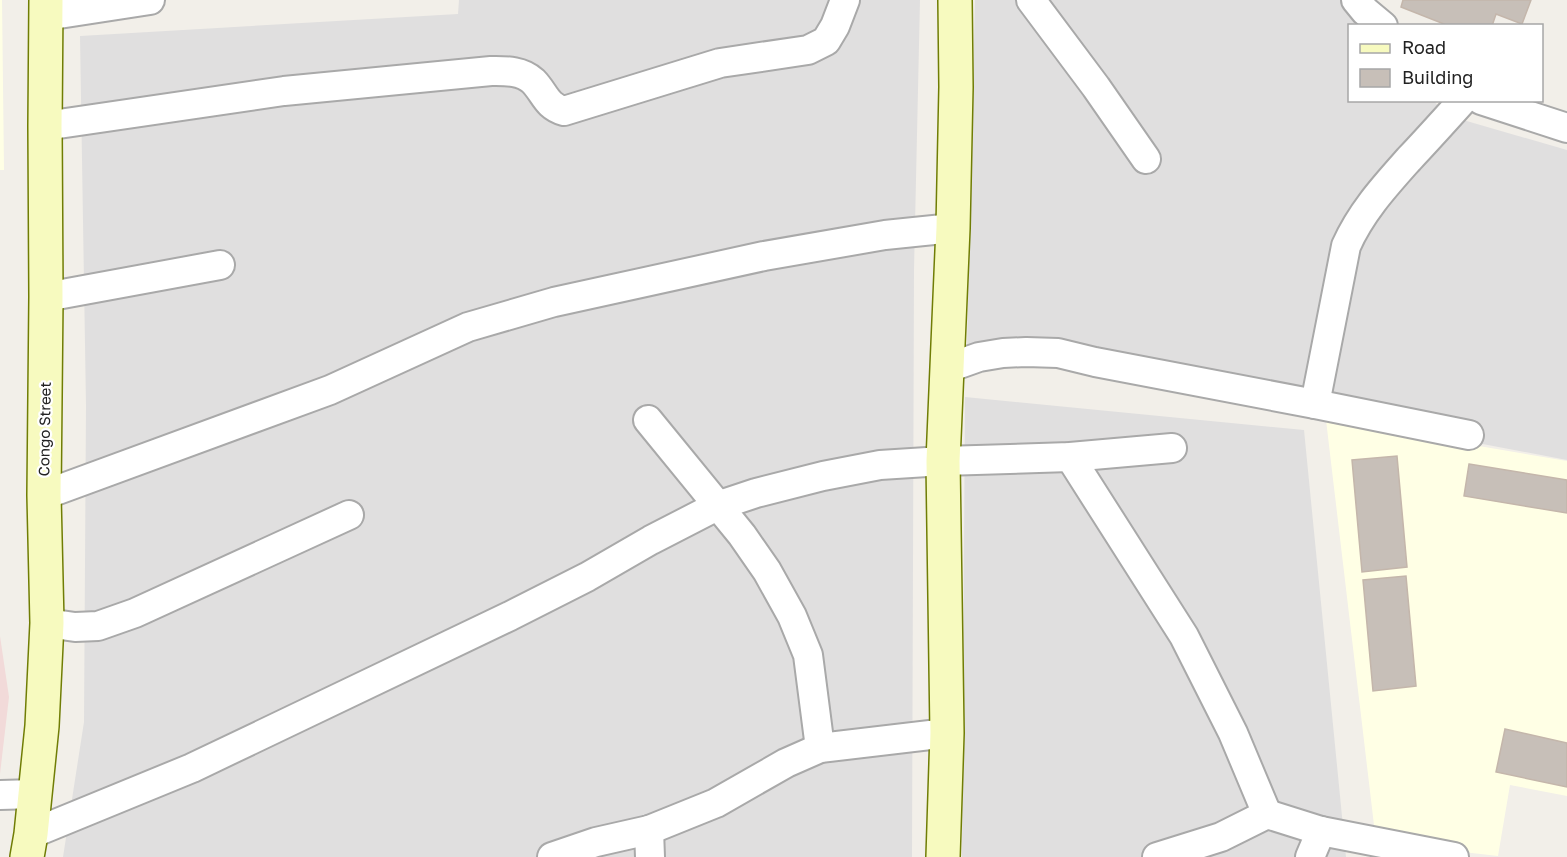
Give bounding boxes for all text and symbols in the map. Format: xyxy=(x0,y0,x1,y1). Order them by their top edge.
legend xyxy=(1348,24,1543,102)
text: Road xyxy=(1402,36,1446,58)
text: Building xyxy=(1402,66,1473,88)
street label: Congo Street xyxy=(34,381,54,477)

